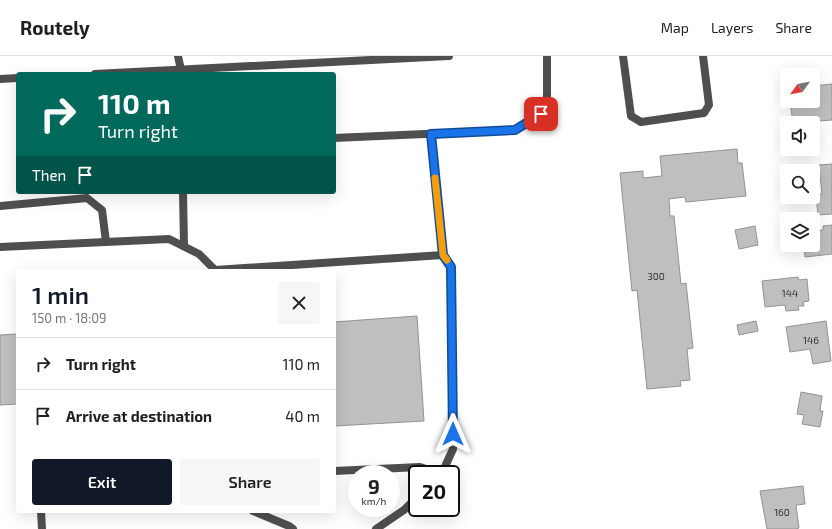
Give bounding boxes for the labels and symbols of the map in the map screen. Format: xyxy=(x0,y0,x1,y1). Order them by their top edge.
north arrow xyxy=(780,68,820,108)
pin xyxy=(524,97,558,131)
house number: 300 xyxy=(647,270,665,282)
house number: 144 xyxy=(782,287,798,299)
house number: 146 xyxy=(803,334,819,346)
position arrow xyxy=(432,413,474,455)
speed limit sign: 20 xyxy=(408,465,460,517)
house number: 160 xyxy=(774,506,790,518)

